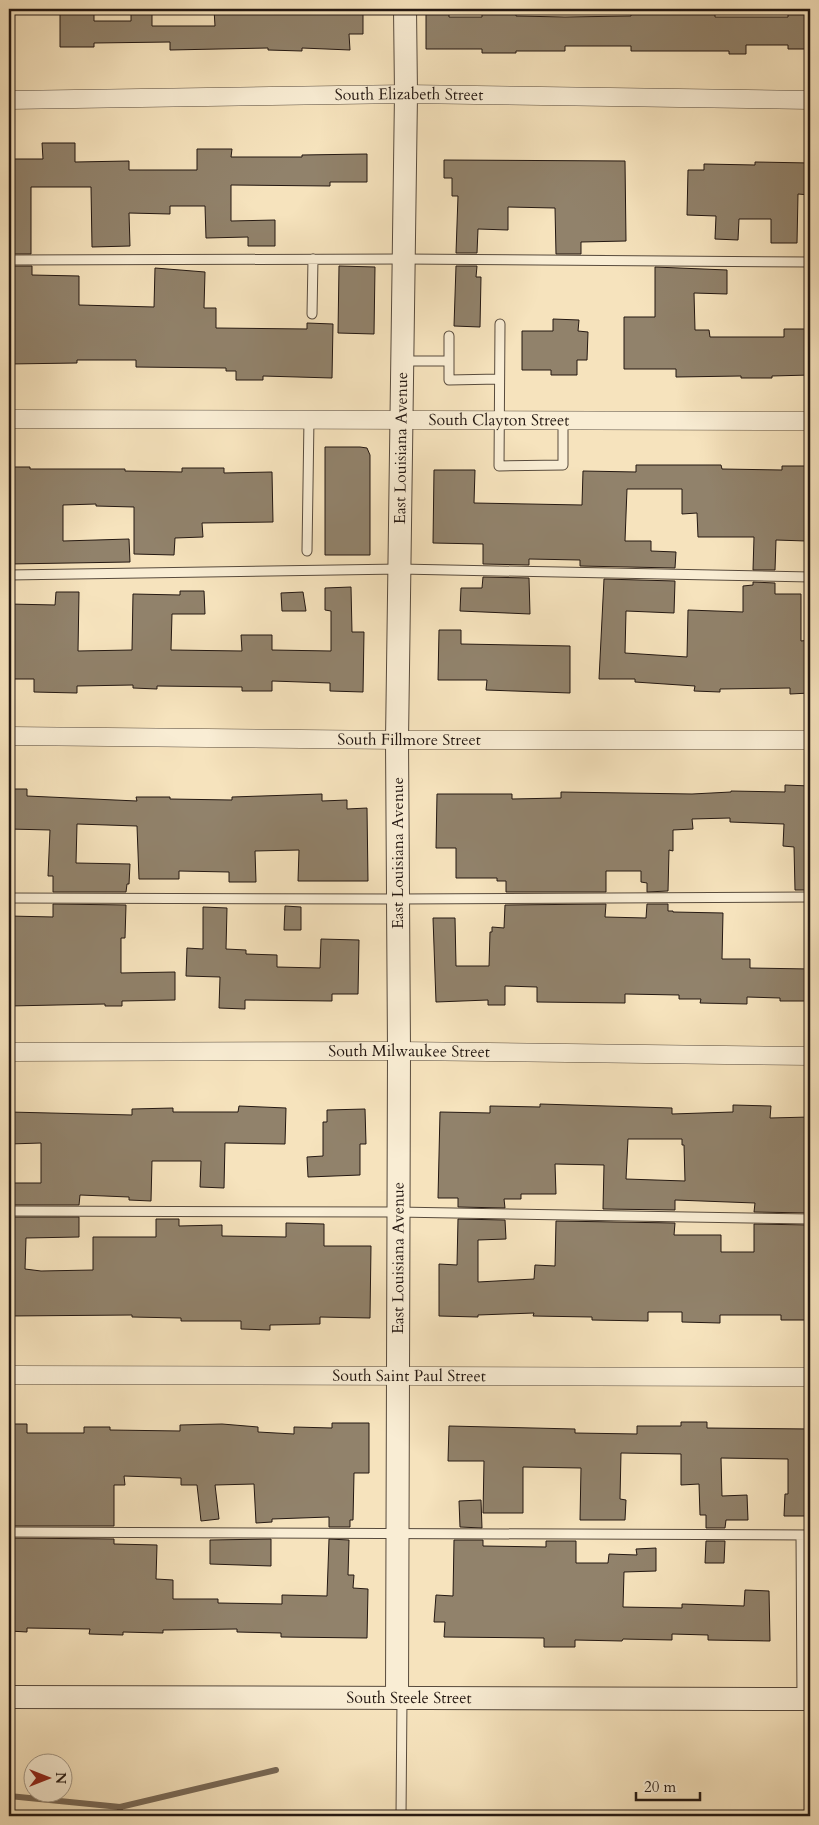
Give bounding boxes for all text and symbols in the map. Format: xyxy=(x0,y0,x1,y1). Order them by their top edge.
street label: South Elizabeth Street xyxy=(334,83,483,106)
street label: East Louisiana Avenue xyxy=(389,372,413,524)
street label: South Clayton Street xyxy=(429,409,569,431)
street label: South Fillmore Street xyxy=(337,728,481,751)
street label: East Louisiana Avenue xyxy=(387,777,409,929)
street label: South Milwaukee Street xyxy=(328,1040,490,1063)
street label: East Louisiana Avenue xyxy=(387,1182,410,1334)
street label: South Saint Paul Street xyxy=(332,1365,486,1387)
street label: South Steele Street xyxy=(346,1687,472,1709)
north arrow xyxy=(22,1752,72,1802)
scale bar xyxy=(636,1770,700,1802)
text: N xyxy=(51,1772,70,1784)
text: 20 m xyxy=(644,1777,676,1797)

